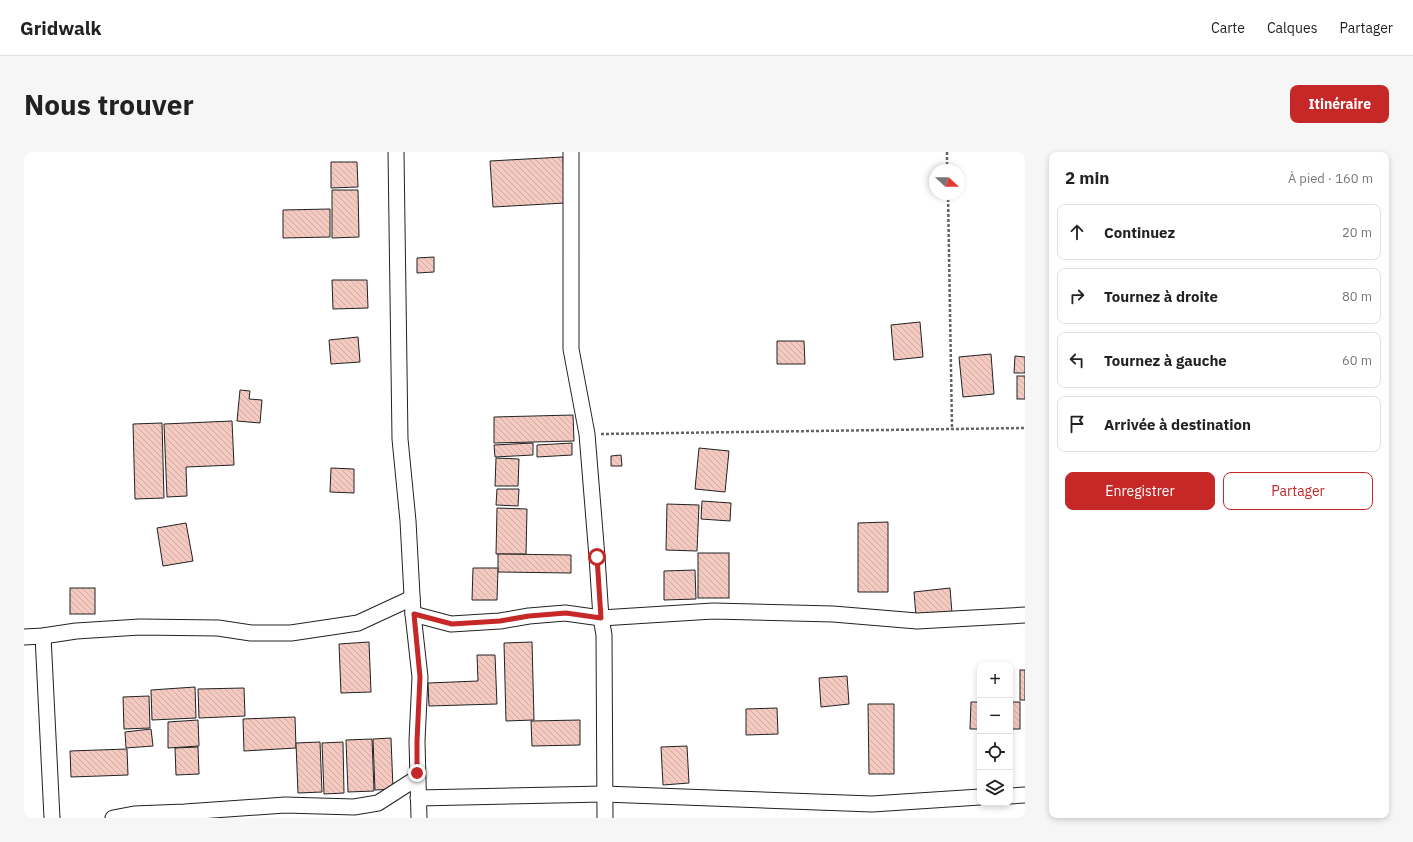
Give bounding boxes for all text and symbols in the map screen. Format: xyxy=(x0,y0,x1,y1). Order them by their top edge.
text: Gridwalk xyxy=(20,16,102,40)
text: Carte xyxy=(1211,19,1245,37)
text: Calques xyxy=(1267,19,1317,37)
text: Partager xyxy=(1339,19,1393,37)
button: Itinéraire xyxy=(1290,85,1389,123)
text: Nous trouver xyxy=(24,86,194,123)
north arrow xyxy=(929,164,965,200)
text: 2 min xyxy=(1065,167,1109,189)
text: À pied · 160 m xyxy=(1288,170,1373,187)
icon: ahead xyxy=(1066,221,1088,243)
text: Continuez xyxy=(1104,223,1175,242)
text: 20 m xyxy=(1342,224,1372,241)
icon: right xyxy=(1066,285,1088,307)
text: Tournez à droite xyxy=(1104,287,1218,306)
text: 80 m xyxy=(1342,288,1372,305)
icon: left xyxy=(1066,349,1088,371)
text: Tournez à gauche xyxy=(1104,351,1227,370)
text: 60 m xyxy=(1342,352,1372,369)
icon: arrive xyxy=(1066,413,1088,435)
text: Arrivée à destination xyxy=(1104,415,1251,434)
button: Enregistrer xyxy=(1065,472,1215,510)
button: Partager xyxy=(1223,472,1373,510)
route start xyxy=(588,548,606,566)
map controls xyxy=(977,662,1013,806)
button: + xyxy=(977,662,1013,698)
button: − xyxy=(977,698,1013,734)
button: locate xyxy=(977,734,1013,770)
route end xyxy=(408,764,426,782)
button: layers xyxy=(977,770,1013,806)

